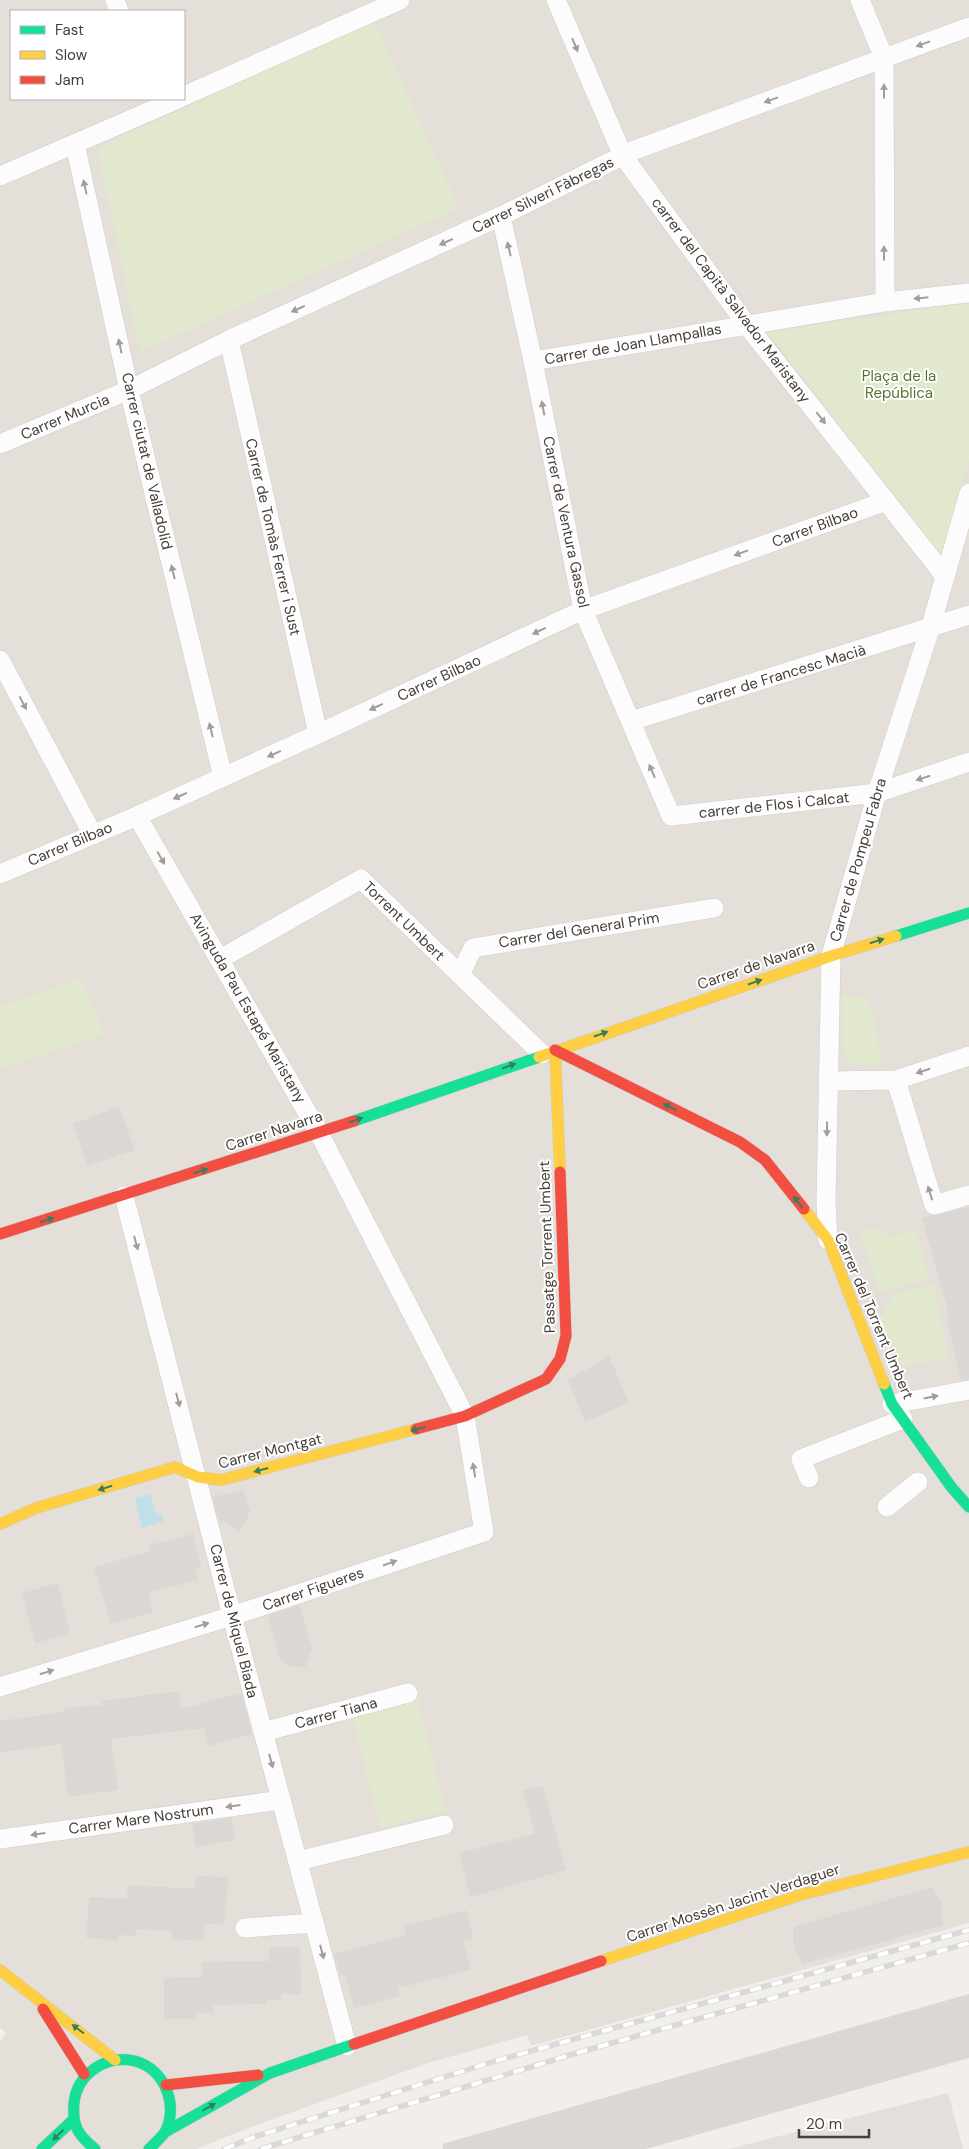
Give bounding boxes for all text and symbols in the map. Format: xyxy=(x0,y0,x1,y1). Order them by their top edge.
legend xyxy=(10,10,185,100)
text: Fast xyxy=(55,20,84,40)
one-way arrow xyxy=(572,38,580,52)
one-way arrow xyxy=(915,40,930,48)
text: Slow xyxy=(55,45,88,65)
text: Jam xyxy=(55,70,84,90)
one-way arrow xyxy=(880,82,888,98)
one-way arrow xyxy=(763,96,778,104)
street label: Carrer Silveri Fàbregas xyxy=(469,152,617,238)
one-way arrow xyxy=(81,179,89,195)
street label: carrer del Capità Salvador Maristany xyxy=(647,193,815,407)
one-way arrow xyxy=(439,238,453,246)
one-way arrow xyxy=(505,242,513,257)
one-way arrow xyxy=(880,245,888,261)
one-way arrow xyxy=(912,294,928,302)
one-way arrow xyxy=(291,305,305,313)
street label: Carrer de Joan Llampallas xyxy=(543,319,723,369)
one-way arrow xyxy=(116,338,124,353)
park label: Plaça de la República xyxy=(862,366,936,403)
street label: Carrer ciutat de Valladolid xyxy=(117,371,177,551)
street label: Carrer Murcia xyxy=(18,389,112,445)
one-way arrow xyxy=(539,400,547,416)
one-way arrow xyxy=(815,412,826,425)
street label: Carrer de Ventura Gassol xyxy=(538,434,594,610)
street label: Carrer de Tomàs Ferrer i Sust xyxy=(241,436,305,638)
street label: Carrer Bilbao xyxy=(769,502,861,552)
one-way arrow xyxy=(734,550,749,557)
one-way arrow xyxy=(169,564,177,579)
one-way arrow xyxy=(532,627,546,635)
street label: carrer de Francesc Macià xyxy=(694,640,868,710)
street label: Carrer Bilbao xyxy=(394,650,484,706)
one-way arrow xyxy=(19,696,27,711)
one-way arrow xyxy=(369,703,383,711)
one-way arrow xyxy=(207,722,215,737)
one-way arrow xyxy=(267,751,281,759)
one-way arrow xyxy=(648,764,656,778)
one-way arrow xyxy=(915,774,930,782)
street label: Carrer de Pompeu Fabra xyxy=(825,776,891,944)
street label: carrer de Flos i Calcat xyxy=(698,787,851,823)
one-way arrow xyxy=(173,793,187,801)
street label: Carrer Bilbao xyxy=(25,817,116,871)
one-way arrow xyxy=(157,851,166,864)
street label: Torrent Umbert xyxy=(359,877,449,965)
street label: Carrer del General Prim xyxy=(497,907,661,953)
street label: Avinguda Pau Estapé Maristany xyxy=(185,909,311,1107)
street label: Carrer de Navarra xyxy=(695,936,817,994)
one-way arrow xyxy=(870,937,885,945)
one-way arrow xyxy=(747,978,762,985)
one-way arrow xyxy=(594,1030,609,1038)
one-way arrow xyxy=(502,1062,517,1070)
one-way arrow xyxy=(915,1068,930,1076)
one-way arrow xyxy=(663,1103,677,1111)
street label: Carrer Navarra xyxy=(223,1106,325,1156)
one-way arrow xyxy=(349,1116,364,1124)
one-way arrow xyxy=(823,1122,831,1138)
street label: Passatge Torrent Umbert xyxy=(534,1160,560,1333)
one-way arrow xyxy=(194,1166,209,1174)
one-way arrow xyxy=(926,1185,934,1200)
one-way arrow xyxy=(792,1196,803,1209)
one-way arrow xyxy=(39,1215,54,1223)
street label: Carrer del Torrent Umbert xyxy=(830,1230,918,1403)
one-way arrow xyxy=(133,1236,141,1251)
one-way arrow xyxy=(174,1393,182,1408)
one-way arrow xyxy=(923,1393,938,1401)
one-way arrow xyxy=(411,1425,426,1433)
street label: Carrer Montgat xyxy=(216,1428,324,1474)
one-way arrow xyxy=(470,1461,478,1477)
one-way arrow xyxy=(253,1466,268,1474)
one-way arrow xyxy=(98,1484,113,1492)
street label: Carrer de Miquel Biada xyxy=(205,1542,263,1700)
one-way arrow xyxy=(382,1559,397,1567)
street label: Carrer Figueres xyxy=(260,1562,366,1616)
one-way arrow xyxy=(195,1621,210,1629)
one-way arrow xyxy=(39,1668,54,1676)
street label: Carrer Tiana xyxy=(292,1692,380,1734)
one-way arrow xyxy=(267,1753,275,1768)
street label: Carrer Mare Nostrum xyxy=(67,1799,215,1839)
one-way arrow xyxy=(225,1803,241,1811)
one-way arrow xyxy=(29,1830,45,1838)
street label: Carrer Mossèn Jacint Verdaguer xyxy=(624,1859,843,1947)
one-way arrow xyxy=(318,1944,326,1959)
one-way arrow xyxy=(72,2023,85,2034)
one-way arrow xyxy=(203,2103,216,2112)
scale bar xyxy=(799,2106,869,2138)
text: 20 m xyxy=(806,2114,842,2134)
one-way arrow xyxy=(52,2128,64,2140)

